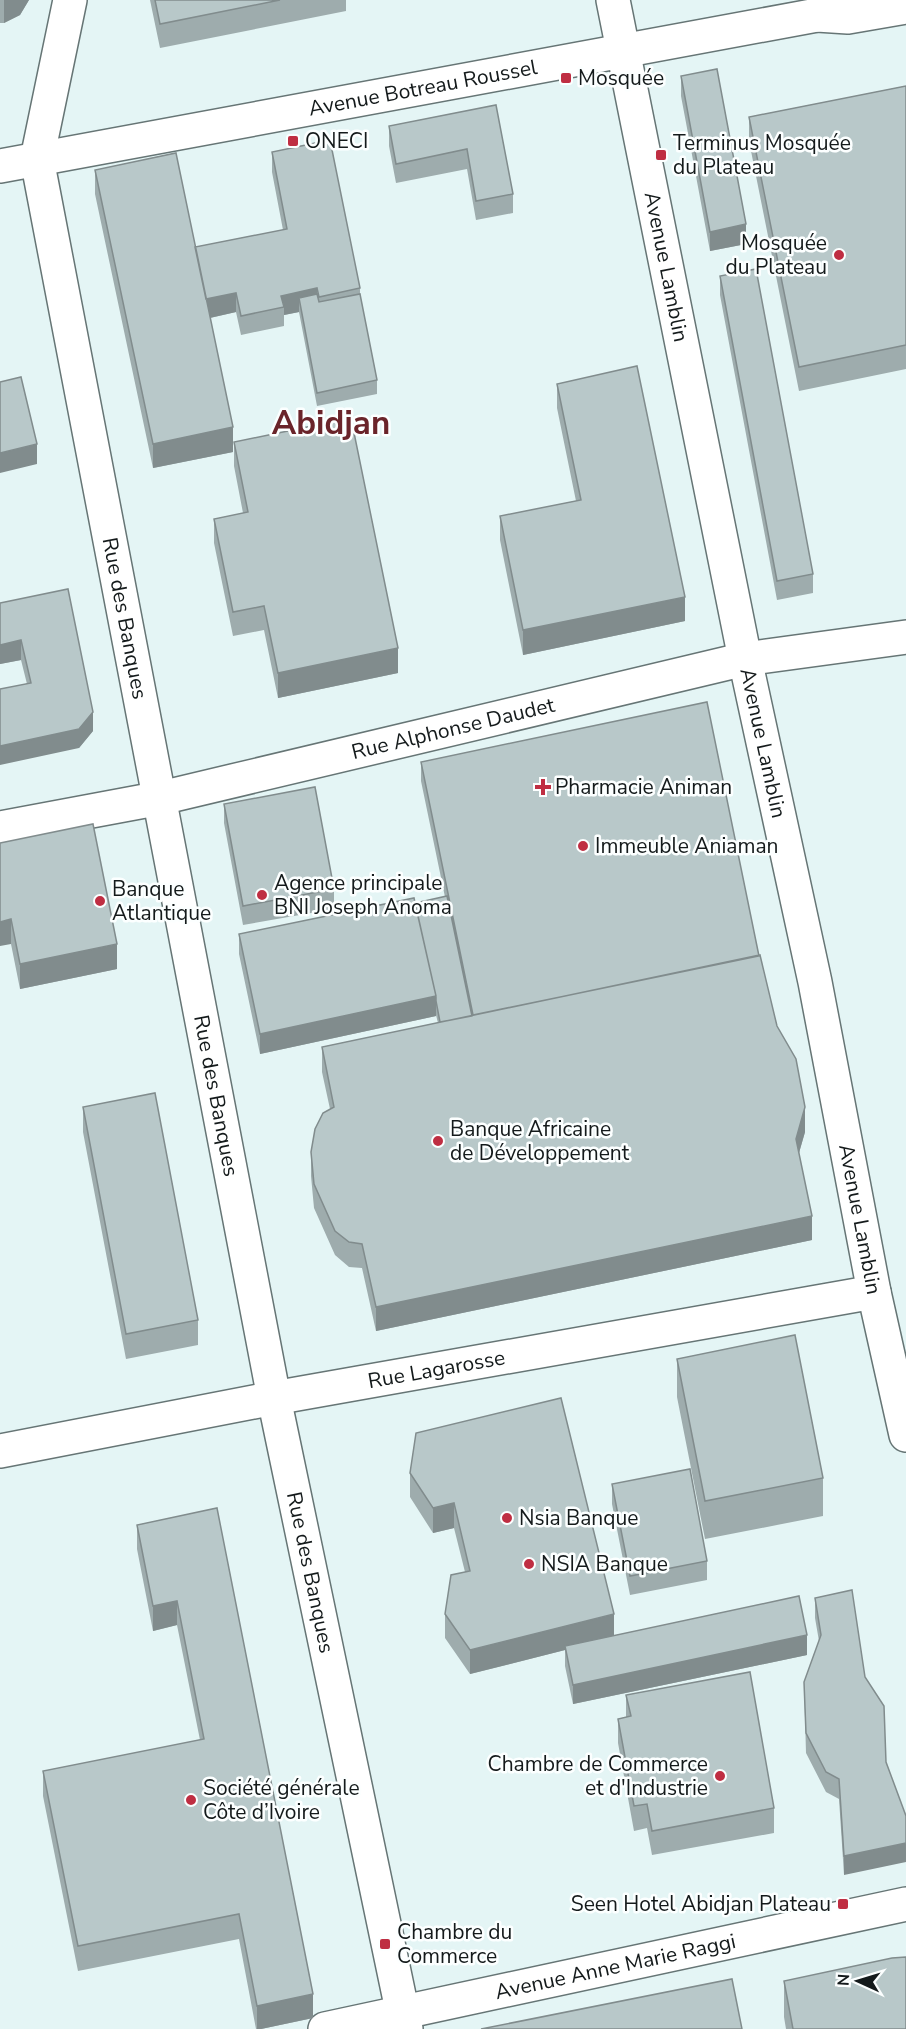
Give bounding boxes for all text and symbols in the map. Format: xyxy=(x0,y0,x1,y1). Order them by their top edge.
street label: Avenue Botreau Roussel xyxy=(306,53,540,123)
place label: Mosquée xyxy=(578,64,664,92)
marker: Mosquée xyxy=(559,71,573,85)
place label: ONECI xyxy=(305,127,368,155)
place label: Terminus Mosquée du Plateau xyxy=(673,129,851,181)
marker: ONECI xyxy=(286,134,300,148)
marker: Terminus Mosquée du Plateau xyxy=(654,148,668,162)
street label: Avenue Lamblin xyxy=(638,189,695,344)
place label: Mosquée du Plateau xyxy=(726,229,827,281)
marker: Mosquée du Plateau xyxy=(832,248,846,262)
district label: Abidjan xyxy=(272,401,390,446)
street label: Rue des Banques xyxy=(96,535,154,701)
street label: Avenue Lamblin xyxy=(733,665,793,821)
street label: Rue Alphonse Daudet xyxy=(349,691,558,766)
place label: Pharmacie Animan xyxy=(555,773,732,801)
marker: Pharmacie Animan xyxy=(536,780,550,794)
place label: Immeuble Aniaman xyxy=(595,832,778,860)
marker: Immeuble Aniaman xyxy=(576,839,590,853)
place label: Agence principale BNI Joseph Anoma xyxy=(274,869,452,921)
place label: Banque Atlantique xyxy=(112,875,211,927)
marker: Agence principale BNI Joseph Anoma xyxy=(255,888,269,902)
marker: Banque Atlantique xyxy=(93,894,107,908)
street label: Rue des Banques xyxy=(187,1012,245,1179)
place label: Banque Africaine de Développement xyxy=(450,1115,630,1167)
marker: Banque Africaine de Développement xyxy=(431,1134,445,1148)
street label: Avenue Lamblin xyxy=(832,1142,888,1297)
street label: Rue Lagarosse xyxy=(366,1343,507,1395)
street label: Rue des Banques xyxy=(280,1489,341,1656)
place label: Nsia Banque xyxy=(519,1504,639,1532)
marker: Nsia Banque xyxy=(500,1511,514,1525)
place label: NSIA Banque xyxy=(541,1550,668,1578)
marker: NSIA Banque xyxy=(522,1557,536,1571)
place label: Chambre de Commerce et d'Industrie xyxy=(488,1750,708,1802)
marker: Chambre de Commerce et d'Industrie xyxy=(713,1769,727,1783)
place label: Société générale Côte d’Ivoire xyxy=(203,1774,360,1826)
marker: Société générale Côte d’Ivoire xyxy=(184,1793,198,1807)
place label: Seen Hotel Abidjan Plateau xyxy=(571,1890,831,1918)
marker: Seen Hotel Abidjan Plateau xyxy=(836,1897,850,1911)
place label: Chambre du Commerce xyxy=(397,1918,512,1970)
street label: Avenue Anne Marie Raggi xyxy=(492,1927,738,2006)
marker: Chambre du Commerce xyxy=(378,1937,392,1951)
north arrow xyxy=(828,1951,888,2011)
text: N xyxy=(833,1973,855,1987)

